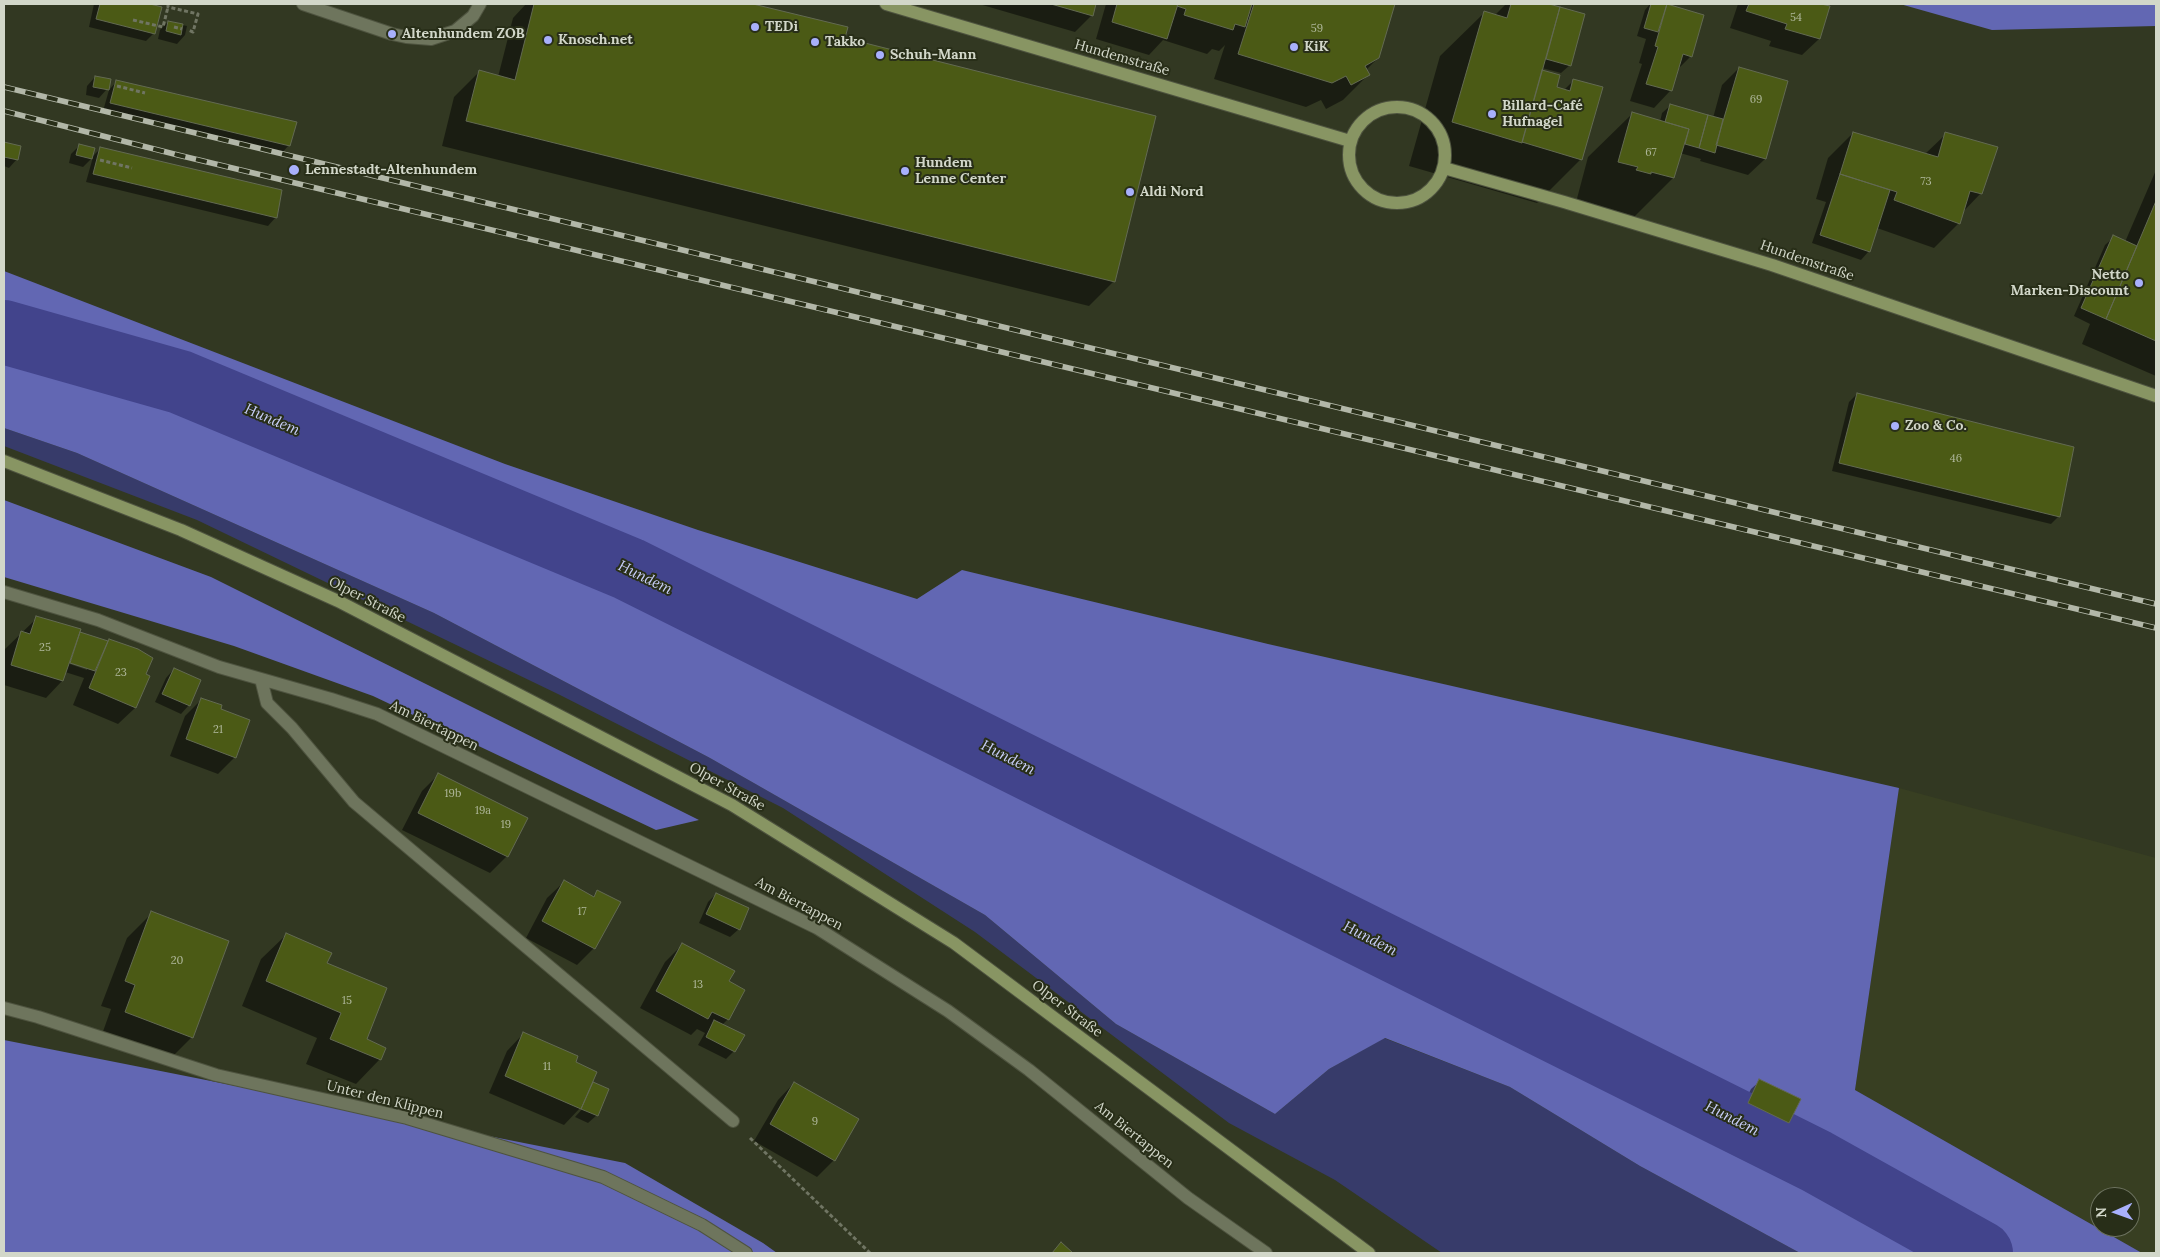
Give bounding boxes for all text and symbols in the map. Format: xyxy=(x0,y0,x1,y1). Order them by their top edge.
house number: 54 xyxy=(1790,11,1802,25)
place label: TEDi xyxy=(765,19,798,35)
marker: TEDi xyxy=(749,21,761,33)
house number: 59 xyxy=(1311,22,1323,36)
place label: Altenhundem ZOB xyxy=(402,26,525,42)
marker: Altenhundem ZOB xyxy=(386,28,398,40)
place label: Knosch.net xyxy=(558,32,633,48)
marker: Knosch.net xyxy=(542,34,554,46)
place label: Takko xyxy=(825,34,865,50)
marker: Takko xyxy=(809,36,821,48)
street label: Hundemstraße xyxy=(1072,36,1172,80)
place label: KiK xyxy=(1304,39,1328,55)
marker: KiK xyxy=(1288,41,1300,53)
place label: Schuh-Mann xyxy=(890,47,976,63)
marker: Schuh-Mann xyxy=(874,49,886,61)
house number: 69 xyxy=(1750,93,1762,107)
place label: Billard-Café Hufnagel xyxy=(1502,98,1583,130)
marker: Billard-Café Hufnagel xyxy=(1486,108,1498,120)
house number: 67 xyxy=(1645,146,1657,160)
place label: Hundem Lenne Center xyxy=(915,155,1006,188)
place label: Lennestadt-Altenhundem xyxy=(305,162,477,178)
marker: Lennestadt-Altenhundem xyxy=(287,163,301,177)
marker: Hundem Lenne Center xyxy=(899,165,911,177)
house number: 73 xyxy=(1920,175,1932,189)
place label: Aldi Nord xyxy=(1140,184,1204,200)
marker: Aldi Nord xyxy=(1124,186,1136,198)
street label: Hundemstraße xyxy=(1758,237,1856,285)
place label: Netto Marken-Discount xyxy=(2011,267,2129,300)
marker: Netto Marken-Discount xyxy=(2133,277,2145,289)
water label: Hundem xyxy=(242,400,302,440)
place label: Zoo & Co. xyxy=(1905,418,1967,434)
marker: Zoo & Co. xyxy=(1889,420,1901,432)
house number: 46 xyxy=(1950,452,1962,466)
water label: Hundem xyxy=(615,557,675,599)
street label: Olper Straße xyxy=(326,573,408,627)
house number: 25 xyxy=(39,641,51,655)
house number: 23 xyxy=(115,666,127,680)
street label: Am Biertappen xyxy=(387,697,481,755)
house number: 21 xyxy=(213,723,223,737)
water label: Hundem xyxy=(978,737,1038,779)
street label: Olper Straße xyxy=(686,759,768,815)
house number: 19b xyxy=(445,787,461,801)
house number: 19a xyxy=(475,804,491,818)
house number: 19 xyxy=(501,818,511,832)
street label: Am Biertappen xyxy=(752,874,846,934)
house number: 17 xyxy=(577,905,587,919)
water label: Hundem xyxy=(1340,918,1400,960)
house number: 20 xyxy=(171,954,183,968)
street label: Olper Straße xyxy=(1028,977,1106,1041)
house number: 13 xyxy=(693,978,703,992)
house number: 15 xyxy=(342,994,352,1008)
house number: 11 xyxy=(543,1060,551,1074)
street label: Unter den Klippen xyxy=(325,1077,445,1123)
street label: Am Biertappen xyxy=(1091,1098,1177,1172)
water label: Hundem xyxy=(1702,1098,1762,1140)
house number: 9 xyxy=(812,1115,818,1129)
north arrow xyxy=(2090,1187,2140,1237)
text: N xyxy=(2092,1207,2110,1218)

